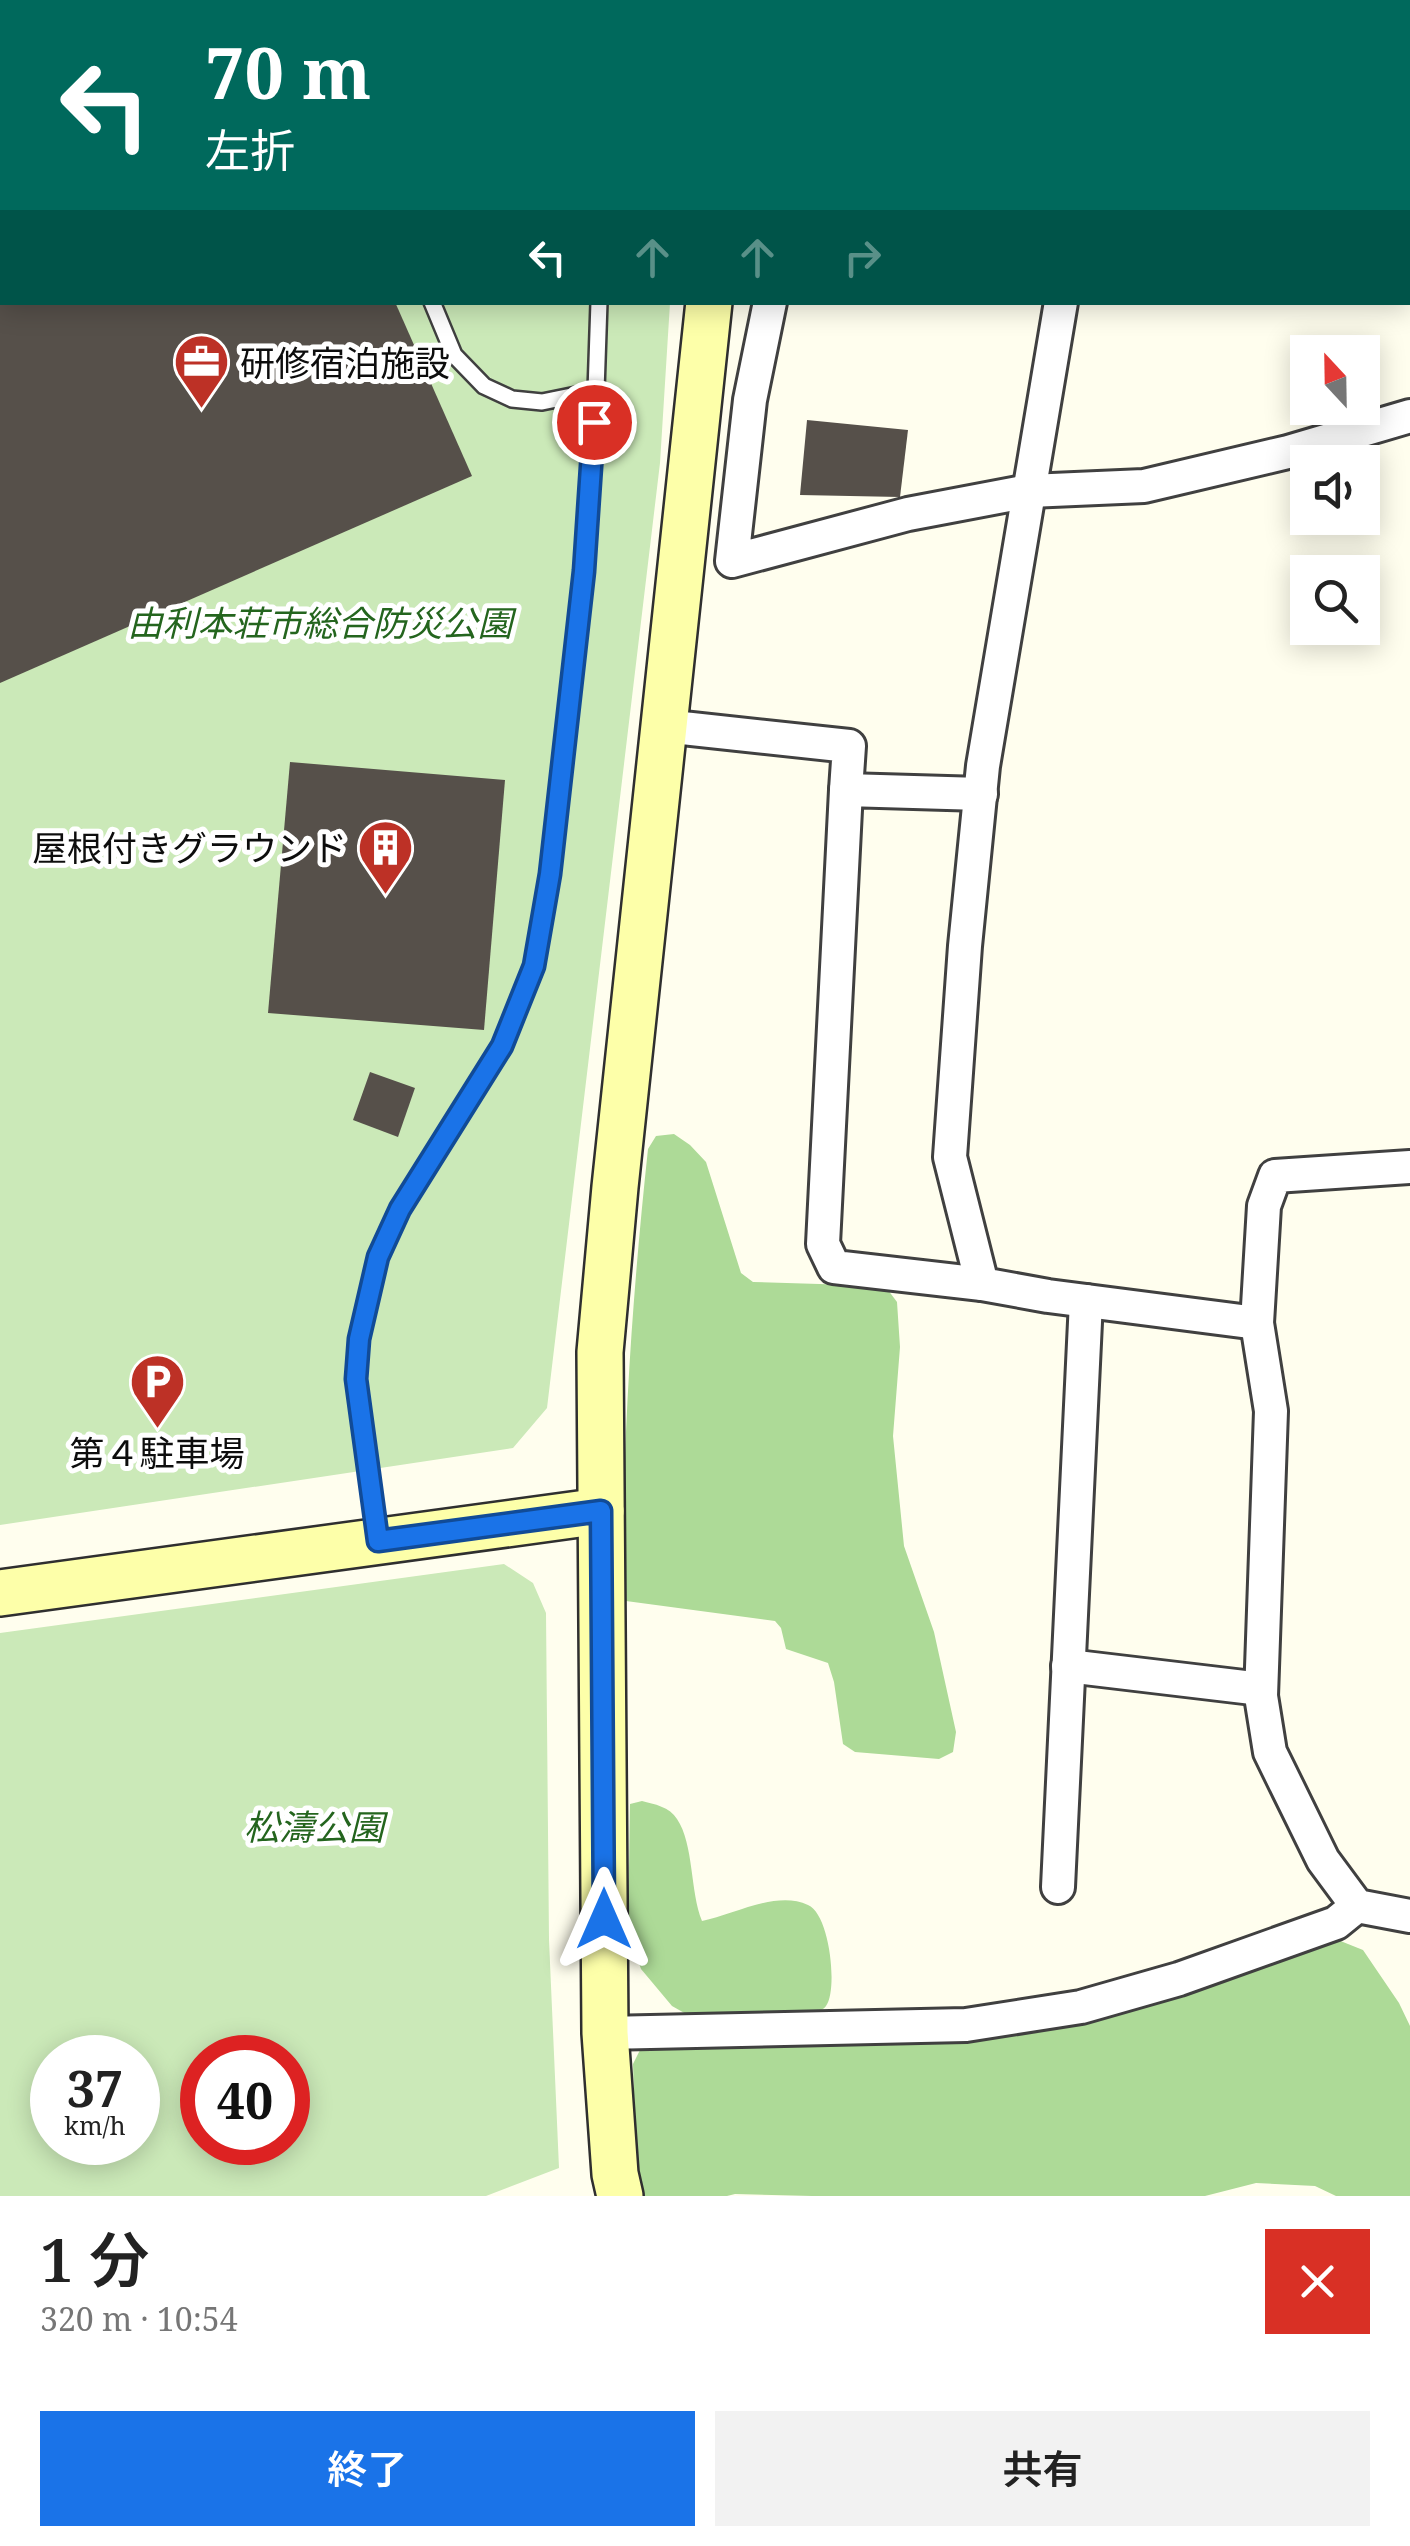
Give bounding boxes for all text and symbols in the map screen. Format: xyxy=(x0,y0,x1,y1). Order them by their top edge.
text: 70 m xyxy=(205,24,371,120)
icon: left xyxy=(40,40,170,170)
text: 左折 xyxy=(205,119,295,180)
icon: left xyxy=(520,230,575,285)
icon: ahead xyxy=(625,230,680,285)
icon: ahead xyxy=(730,230,785,285)
icon: right xyxy=(835,230,890,285)
office icon: 研修宿泊施設 xyxy=(171,332,231,411)
north arrow xyxy=(1290,335,1380,425)
map controls xyxy=(1290,335,1380,645)
place label: 研修宿泊施設 xyxy=(240,339,450,386)
pin xyxy=(552,380,637,465)
icon: arrive xyxy=(567,395,622,450)
button: sound xyxy=(1290,445,1380,535)
button: search xyxy=(1290,555,1380,645)
park label: 由利本荘市総合防災公園 xyxy=(127,599,517,646)
building icon: 屋根付きグラウンド xyxy=(356,817,416,896)
place label: 屋根付きグラウンド xyxy=(32,824,347,871)
parking icon: 第４駐車場 xyxy=(127,1351,187,1430)
place label: 第４駐車場 xyxy=(69,1429,245,1476)
park label: 松濤公園 xyxy=(244,1803,389,1850)
position arrow xyxy=(552,1867,656,1971)
speed limit sign: 40 xyxy=(180,2035,310,2165)
text: 37 xyxy=(67,2054,123,2122)
text: km/h xyxy=(64,2108,126,2142)
text: 1 分 xyxy=(40,2218,149,2300)
button: close xyxy=(1265,2229,1370,2334)
text: 320 m · 10:54 xyxy=(40,2297,238,2340)
button: 終了 xyxy=(40,2411,695,2526)
button: 共有 xyxy=(715,2411,1370,2526)

